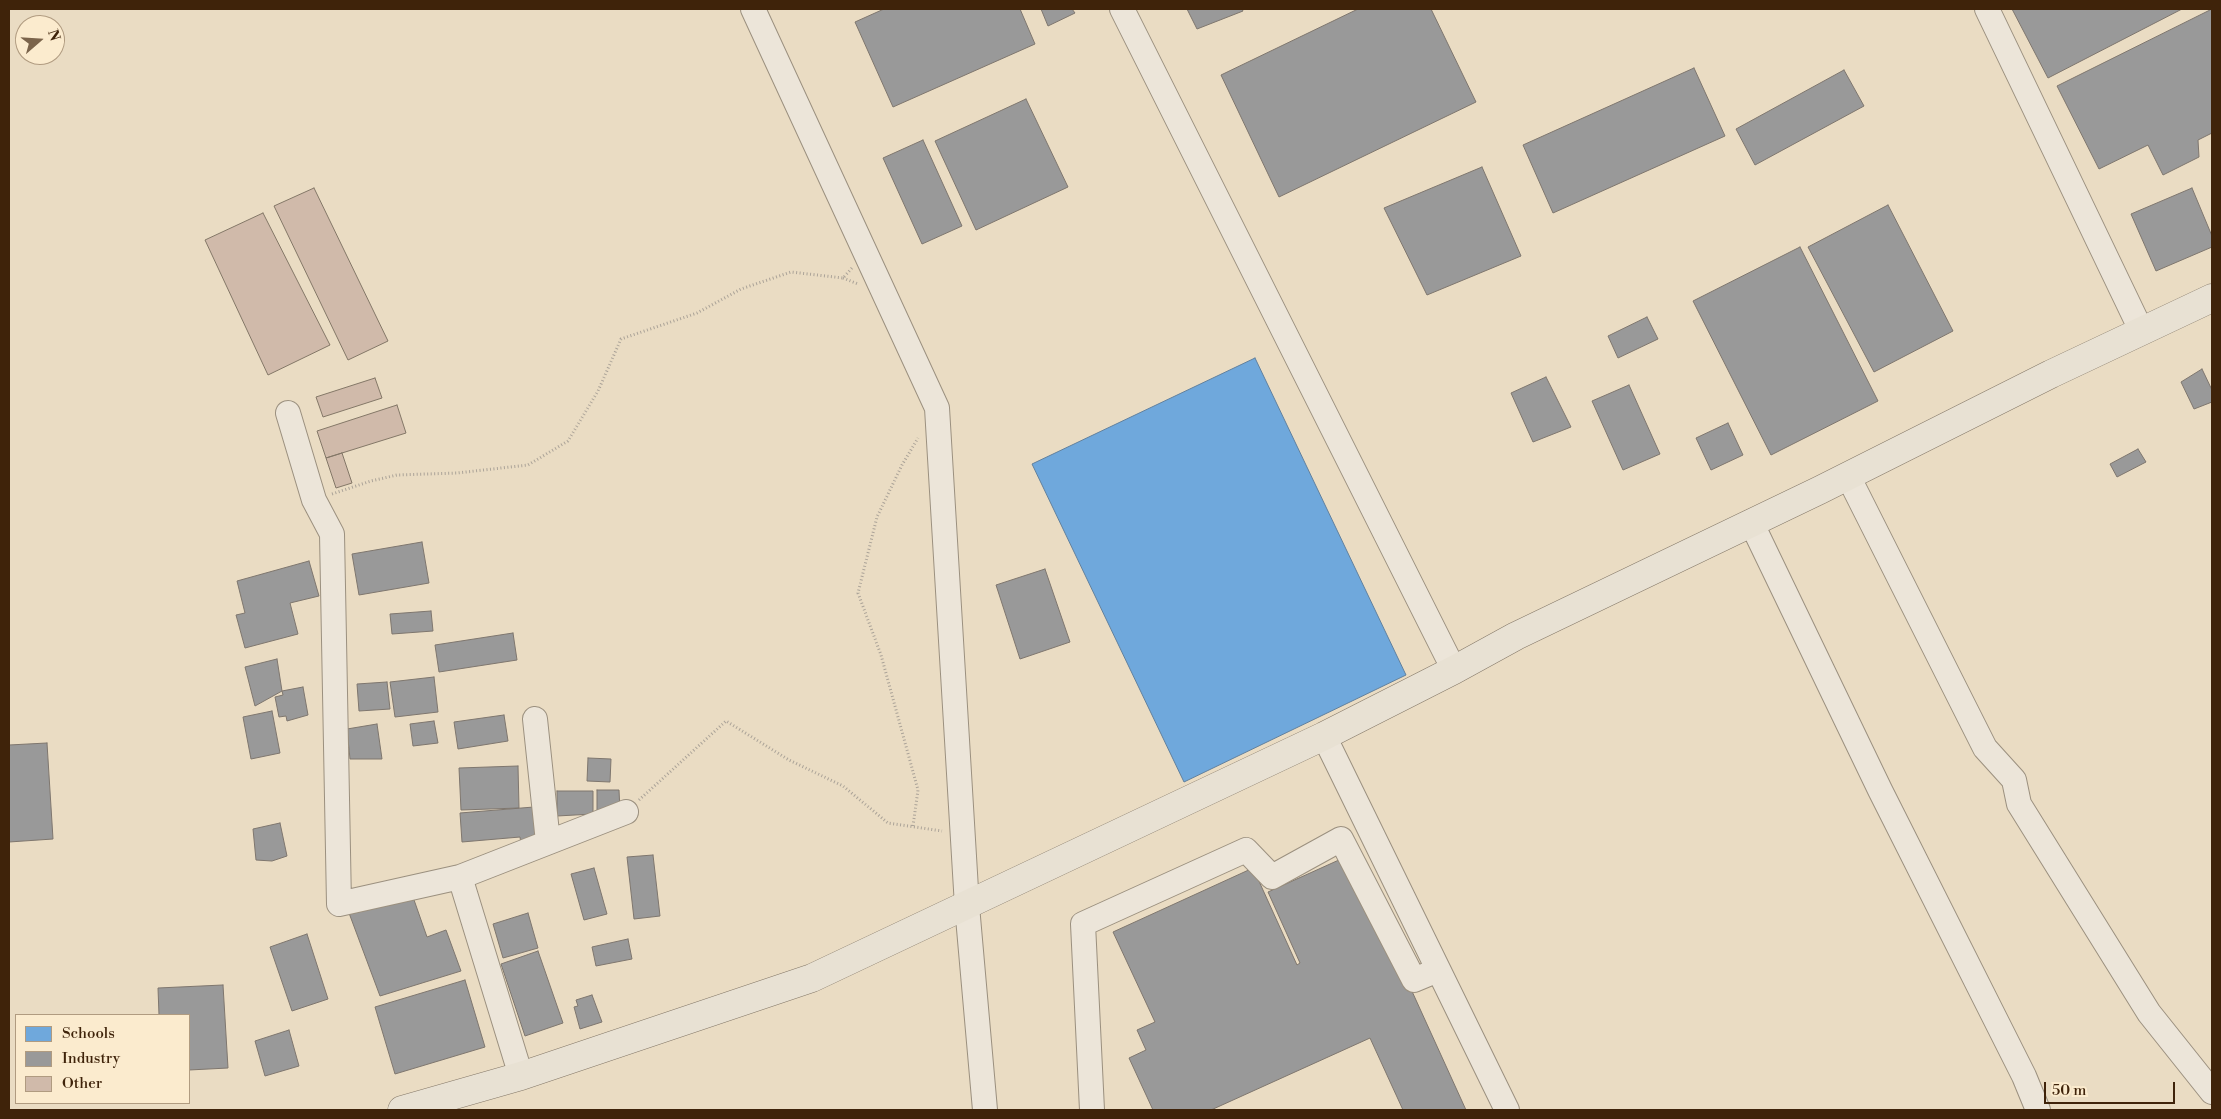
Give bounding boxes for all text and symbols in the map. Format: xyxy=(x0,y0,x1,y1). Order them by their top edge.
north arrow xyxy=(15,15,65,65)
text: N xyxy=(43,27,64,44)
legend xyxy=(15,1014,190,1104)
text: Schools xyxy=(62,1024,115,1043)
text: Industry xyxy=(62,1049,120,1068)
scale bar xyxy=(2046,1072,2177,1104)
text: Other xyxy=(62,1074,102,1093)
text: 50 m xyxy=(2052,1081,2086,1100)

